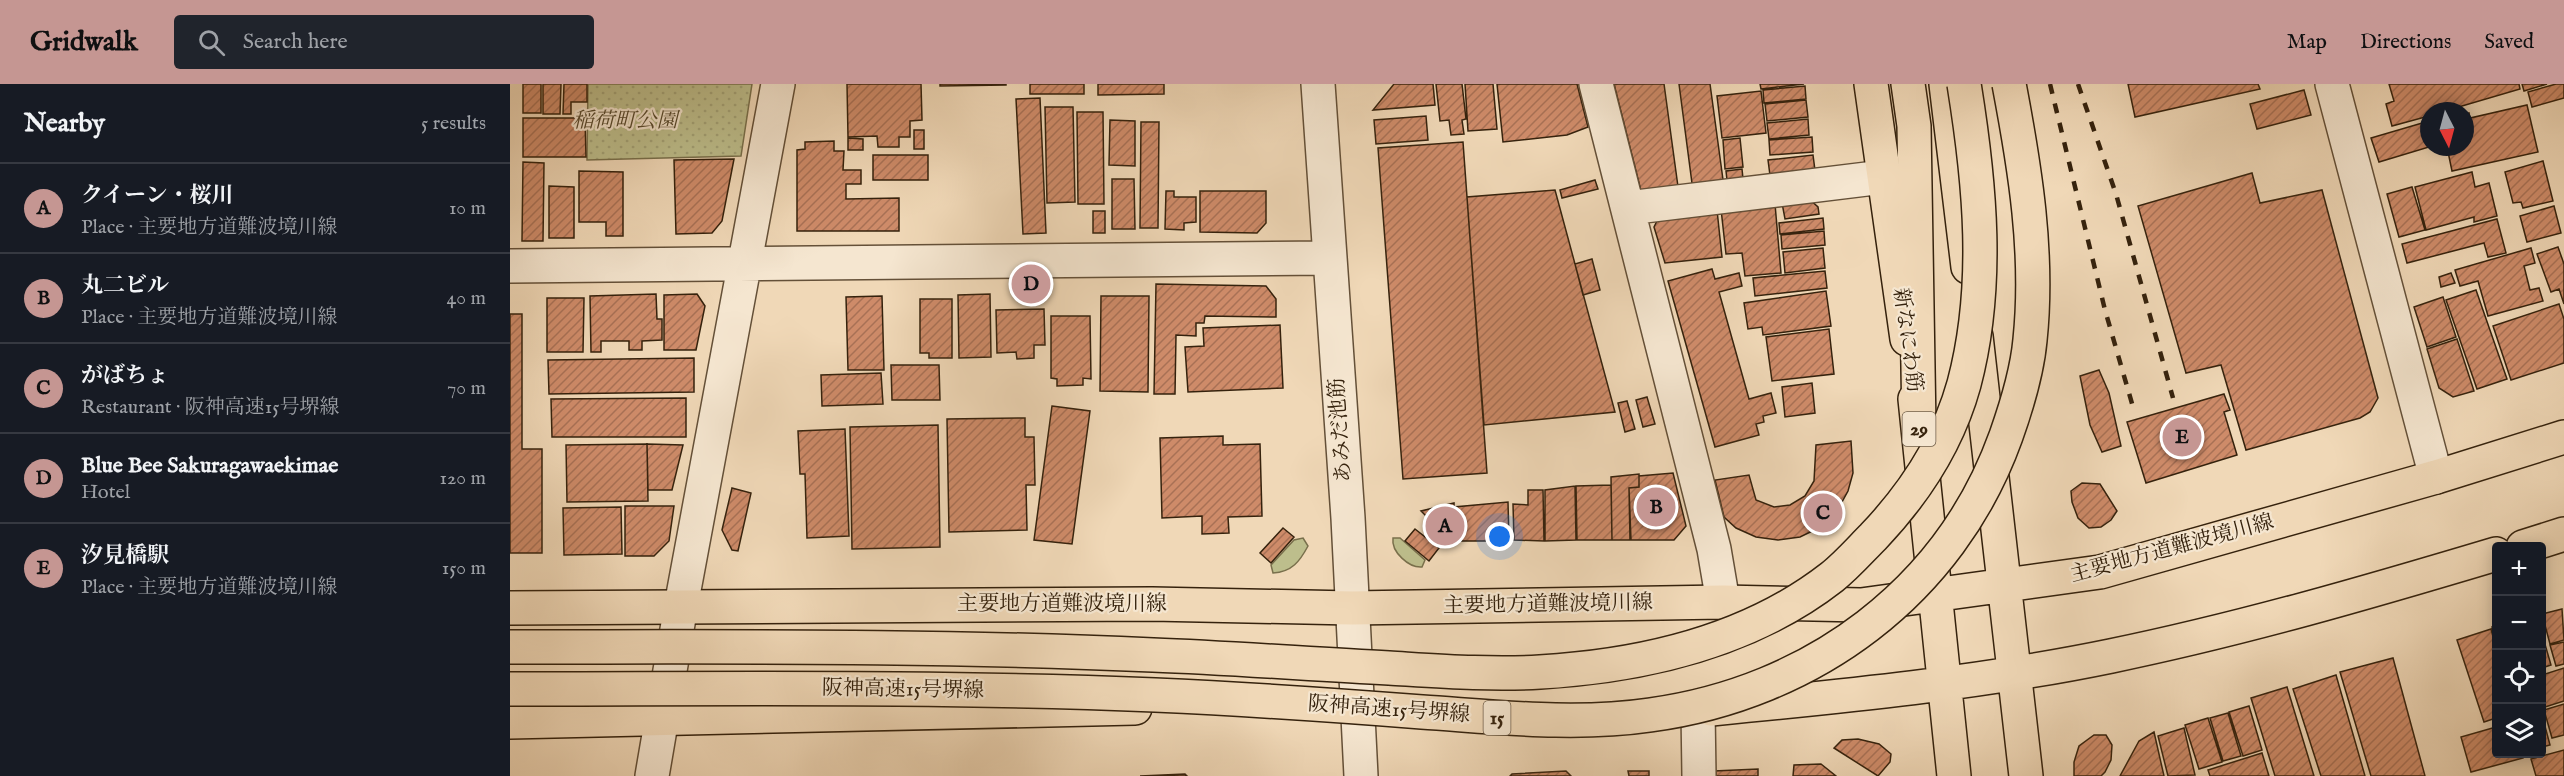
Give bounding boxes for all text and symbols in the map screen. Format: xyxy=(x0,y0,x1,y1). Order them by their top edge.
search box xyxy=(174,15,594,69)
text: Gridwalk xyxy=(30,25,138,60)
icon: search xyxy=(195,26,228,59)
text: Search here xyxy=(243,28,348,56)
text: Map xyxy=(2287,29,2327,56)
text: Directions xyxy=(2360,29,2451,56)
text: Saved xyxy=(2484,29,2534,56)
north arrow xyxy=(2420,102,2474,156)
text: Nearby xyxy=(24,107,105,140)
park label: 稲荷町公園 xyxy=(573,108,680,135)
text: 5 results xyxy=(421,111,486,136)
text: クイーン・桜川 xyxy=(81,182,233,210)
text: A xyxy=(37,196,50,221)
text: 10 m xyxy=(449,196,486,221)
text: Place · 主要地方道難波境川線 xyxy=(81,215,338,240)
pin: D xyxy=(1012,262,1050,306)
text: 丸二ビル xyxy=(81,272,169,300)
text: B xyxy=(37,286,50,311)
text: 40 m xyxy=(447,286,486,311)
street label: 新なにわ筋 xyxy=(1886,286,1928,394)
text: Place · 主要地方道難波境川線 xyxy=(81,305,338,330)
text: がばちょ xyxy=(81,362,169,390)
text: C xyxy=(36,376,51,401)
text: 70 m xyxy=(447,376,486,401)
street label: あみだ池筋 xyxy=(1324,377,1358,483)
text: Restaurant · 阪神高速15号堺線 xyxy=(81,395,340,420)
road number: 29 xyxy=(1902,412,1936,446)
pin: E xyxy=(2162,414,2202,460)
text: Blue Bee Sakuragawaekimae xyxy=(81,452,338,480)
text: D xyxy=(35,466,52,491)
text: 120 m xyxy=(440,466,486,491)
text: Hotel xyxy=(81,480,130,505)
pin: B xyxy=(1636,484,1676,530)
pin: C xyxy=(1804,490,1842,536)
pin: A xyxy=(1426,504,1464,548)
street label: 主要地方道難波境川線 xyxy=(2067,509,2277,589)
your location xyxy=(1485,522,1514,551)
text: 汐見橋駅 xyxy=(81,542,169,570)
map controls xyxy=(2492,542,2546,758)
button: + xyxy=(2492,542,2546,596)
text: E xyxy=(37,556,50,581)
text: 150 m xyxy=(442,556,486,581)
text: Place · 主要地方道難波境川線 xyxy=(81,575,338,600)
street label: 主要地方道難波境川線 xyxy=(1443,590,1653,620)
street label: 主要地方道難波境川線 xyxy=(957,591,1167,618)
button: − xyxy=(2492,596,2546,650)
button: locate xyxy=(2492,650,2546,704)
street label: 阪神高速15号堺線 xyxy=(822,675,984,705)
street label: 阪神高速15号堺線 xyxy=(1307,691,1471,729)
road number: 15 xyxy=(1484,701,1510,735)
button: layers xyxy=(2492,704,2546,758)

